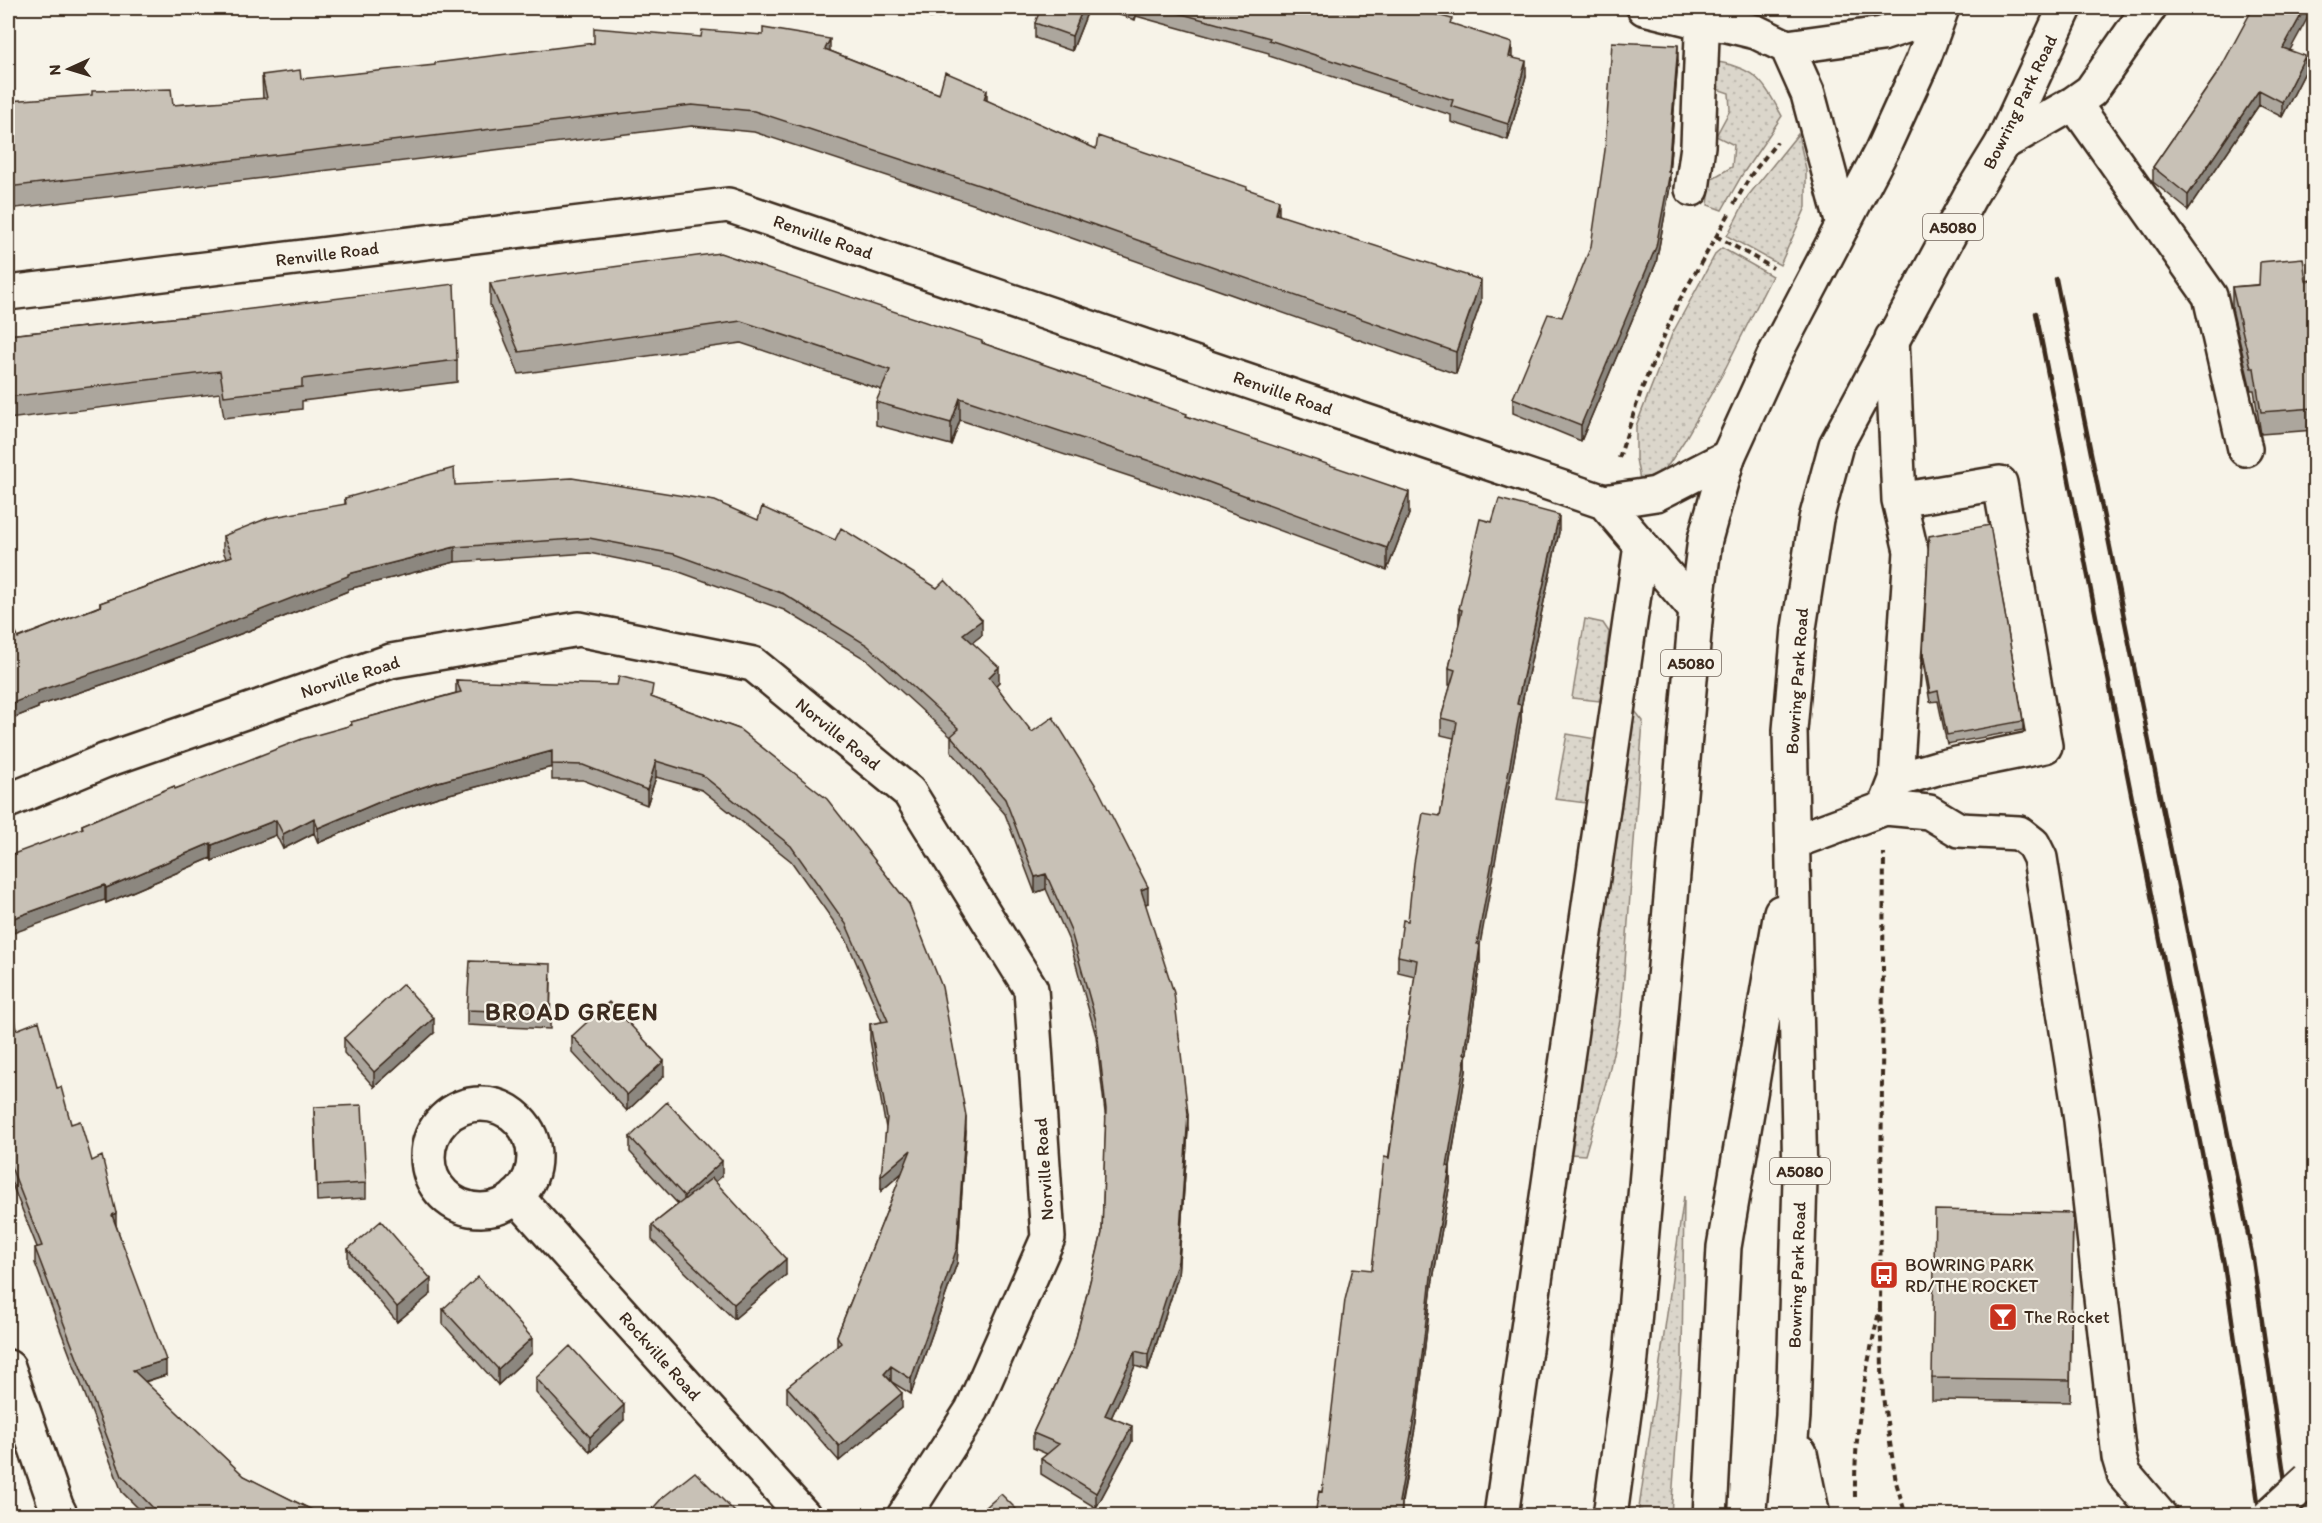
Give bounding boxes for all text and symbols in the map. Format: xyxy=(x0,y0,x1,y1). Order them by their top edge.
street label: Bowring Park Road xyxy=(1978,31,2062,173)
north arrow xyxy=(39,39,99,99)
text: N xyxy=(45,64,64,76)
street label: Renville Road xyxy=(770,210,876,264)
road number: A5080 xyxy=(1923,214,1983,240)
street label: Renville Road xyxy=(274,237,380,271)
street label: Renville Road xyxy=(1230,366,1336,420)
street label: Bowring Park Road xyxy=(1781,607,1813,755)
road number: A5080 xyxy=(1661,650,1721,676)
street label: Norville Road xyxy=(298,651,403,703)
street label: Norville Road xyxy=(791,693,885,775)
district label: BROAD GREEN xyxy=(485,997,659,1026)
street label: Norville Road xyxy=(1029,1117,1059,1221)
road number: A5080 xyxy=(1770,1158,1830,1184)
street label: Bowring Park Road xyxy=(1783,1201,1811,1349)
place label: BOWRING PARK RD/THE ROCKET xyxy=(1905,1254,2038,1297)
bus stop icon: BOWRING PARK RD/THE ROCKET xyxy=(1868,1259,1900,1291)
bar icon: The Rocket xyxy=(1987,1301,2019,1333)
place label: The Rocket xyxy=(2024,1306,2110,1328)
street label: Rockville Road xyxy=(614,1307,706,1405)

